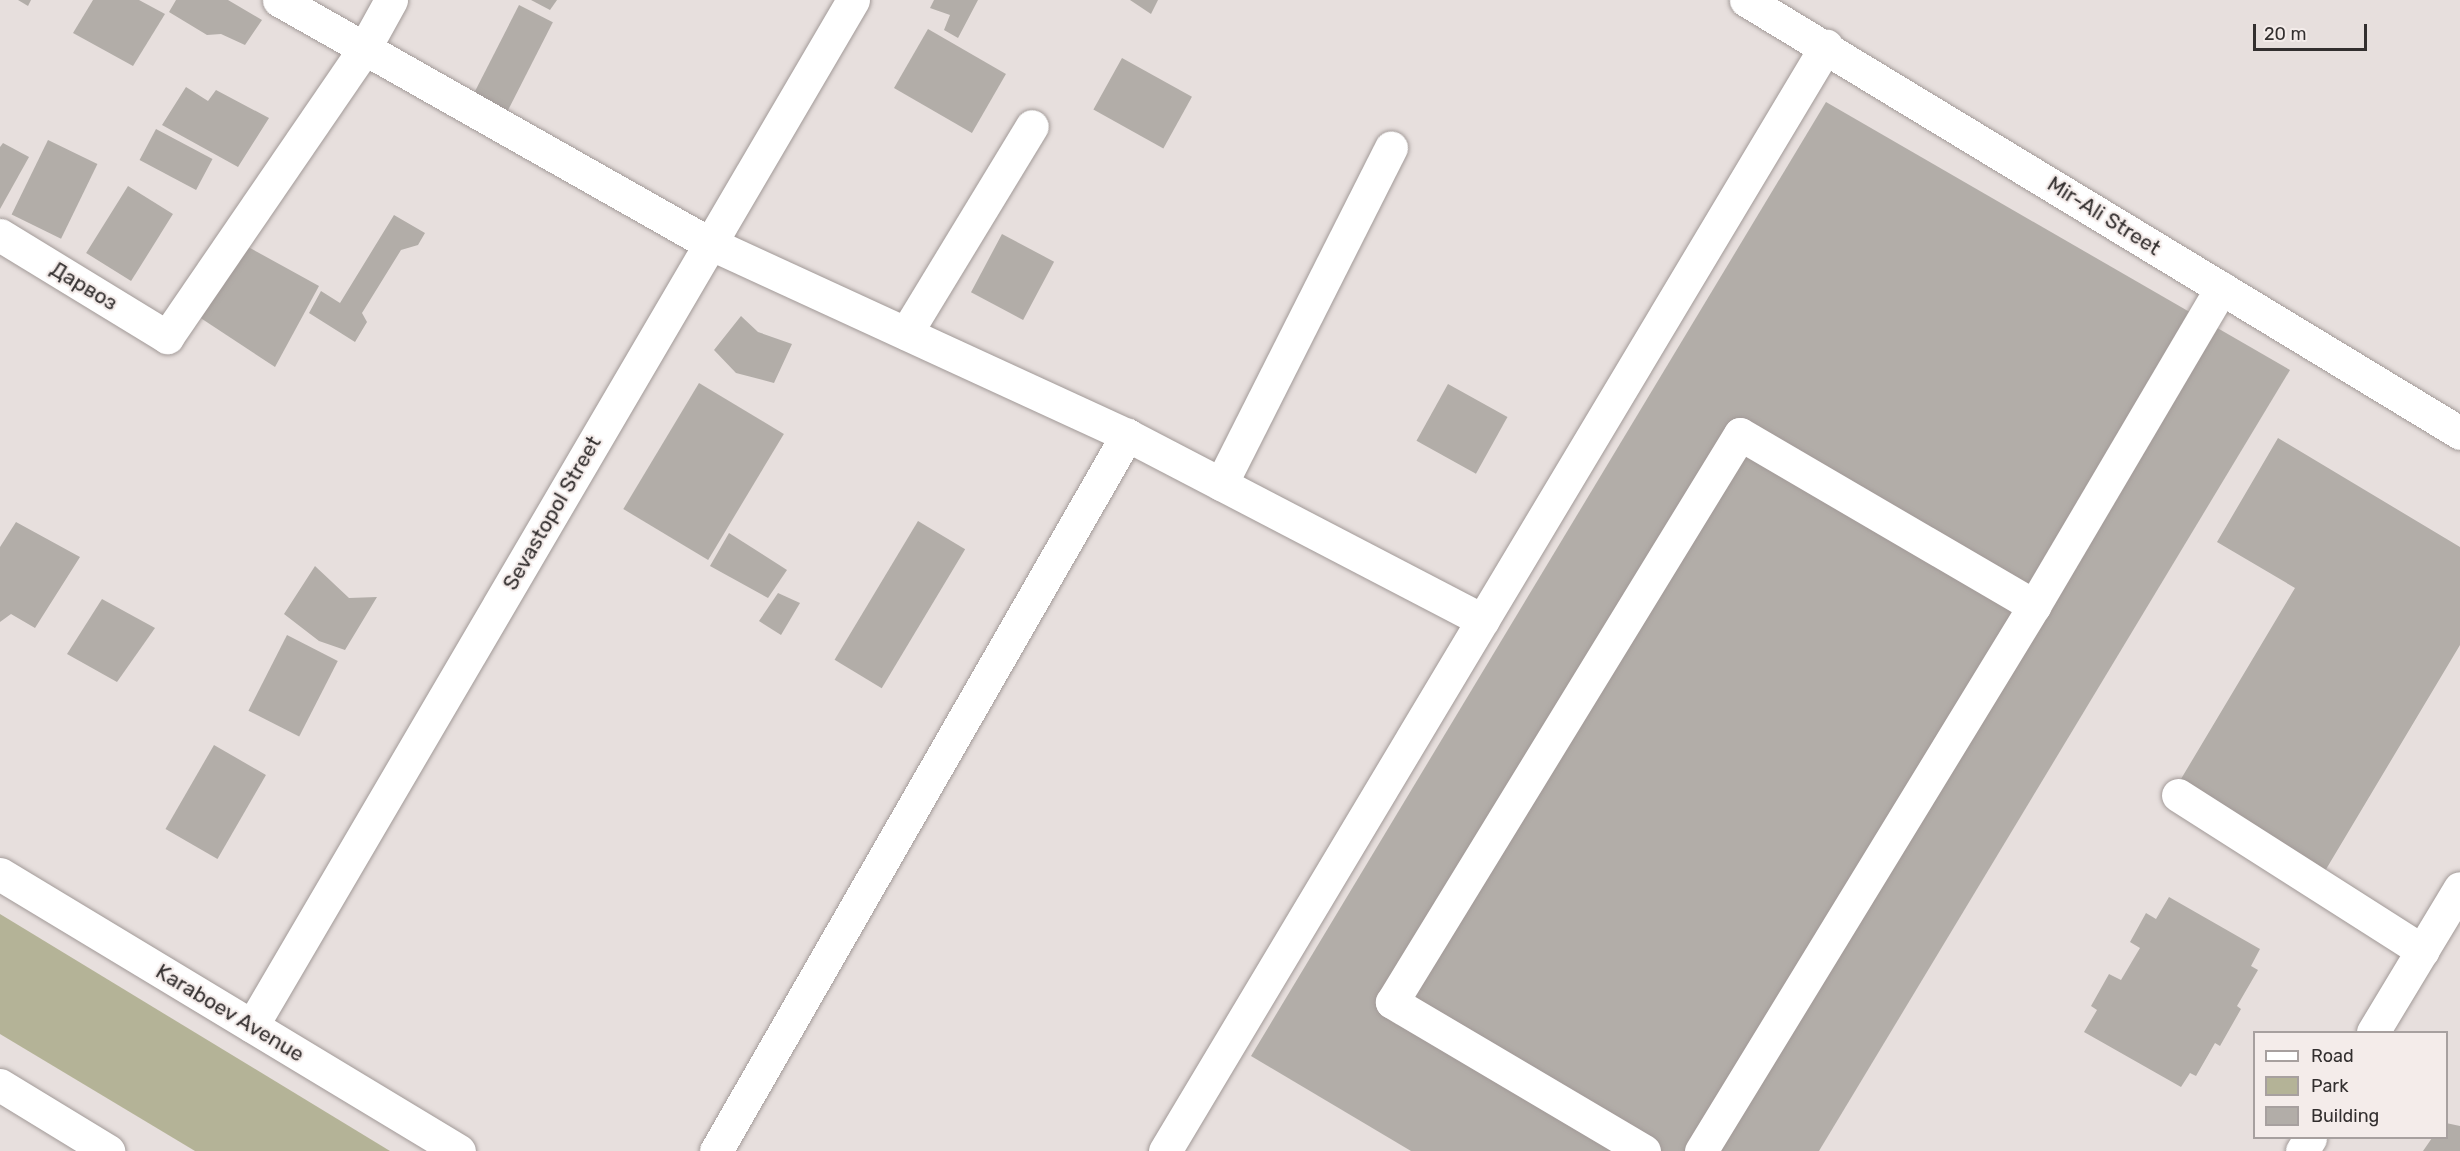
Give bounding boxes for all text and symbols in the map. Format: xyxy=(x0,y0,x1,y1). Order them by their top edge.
scale bar xyxy=(2256,12,2370,50)
text: 20 m xyxy=(2264,23,2306,45)
street label: Mir-Ali Street xyxy=(2043,171,2165,261)
street label: Дарвоз xyxy=(46,256,122,316)
street label: Sevastopol Street xyxy=(498,431,606,595)
street label: Karaboev Avenue xyxy=(151,958,309,1068)
legend xyxy=(2253,1031,2448,1139)
text: Road xyxy=(2311,1045,2354,1067)
text: Park xyxy=(2311,1075,2348,1097)
text: Building xyxy=(2311,1105,2379,1127)

